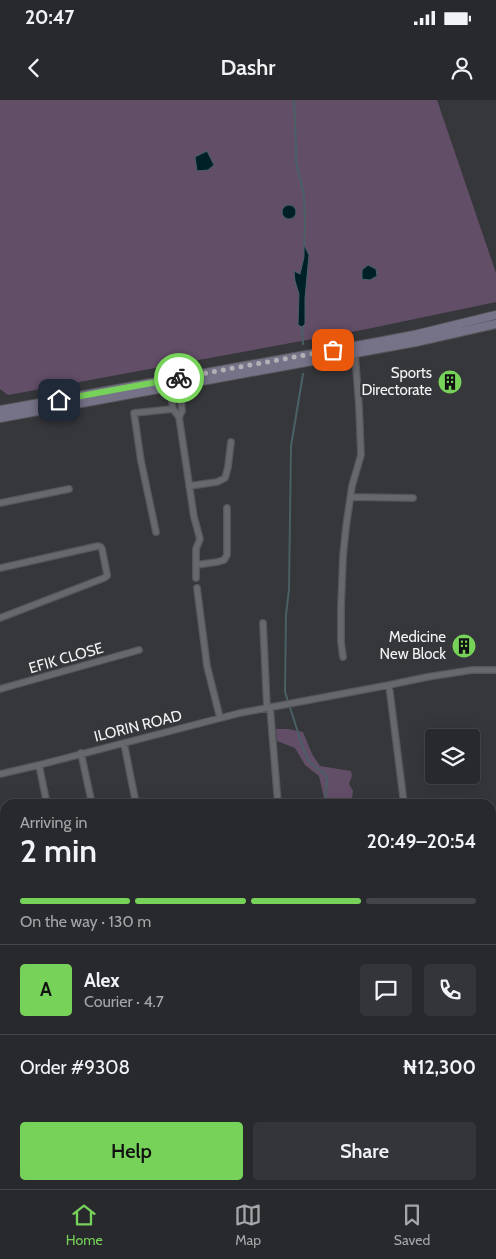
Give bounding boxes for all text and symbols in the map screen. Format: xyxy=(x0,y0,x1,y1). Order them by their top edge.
text: 20:47 xyxy=(25,6,74,29)
icon: back xyxy=(20,54,48,82)
text: Dashr xyxy=(221,54,275,81)
icon: person xyxy=(448,54,476,82)
pin xyxy=(312,329,354,371)
icon: bag xyxy=(319,336,347,364)
courier xyxy=(154,353,204,403)
icon: bike xyxy=(165,364,193,392)
place label: Sports Directorate xyxy=(361,364,432,399)
building icon: Sports Directorate xyxy=(437,369,463,395)
pin xyxy=(38,379,80,421)
icon: home xyxy=(45,386,73,414)
place label: Medicine New Block xyxy=(380,628,446,663)
building icon: Medicine New Block xyxy=(451,633,477,659)
street label: EFIK CLOSE xyxy=(27,639,105,677)
street label: ILORIN ROAD xyxy=(92,706,184,746)
map controls xyxy=(425,729,480,784)
button: layers xyxy=(425,729,480,784)
text: Arriving in xyxy=(20,813,87,832)
text: 20:49–20:54 xyxy=(367,830,476,853)
text: 2 min xyxy=(20,831,97,870)
text: On the way · 130 m xyxy=(20,912,151,931)
button: chat xyxy=(360,964,412,1016)
button: phone xyxy=(424,964,476,1016)
text: Alex xyxy=(84,969,120,992)
text: A xyxy=(40,978,52,1001)
text: Courier · 4.7 xyxy=(84,992,164,1011)
text: Order #9308 xyxy=(20,1056,130,1079)
text: ₦12,300 xyxy=(402,1056,476,1079)
button: Help xyxy=(20,1122,243,1180)
button: Share xyxy=(253,1122,476,1180)
tab: Home xyxy=(66,1201,103,1249)
tab: Map xyxy=(234,1201,262,1249)
tab: Saved xyxy=(394,1201,430,1249)

